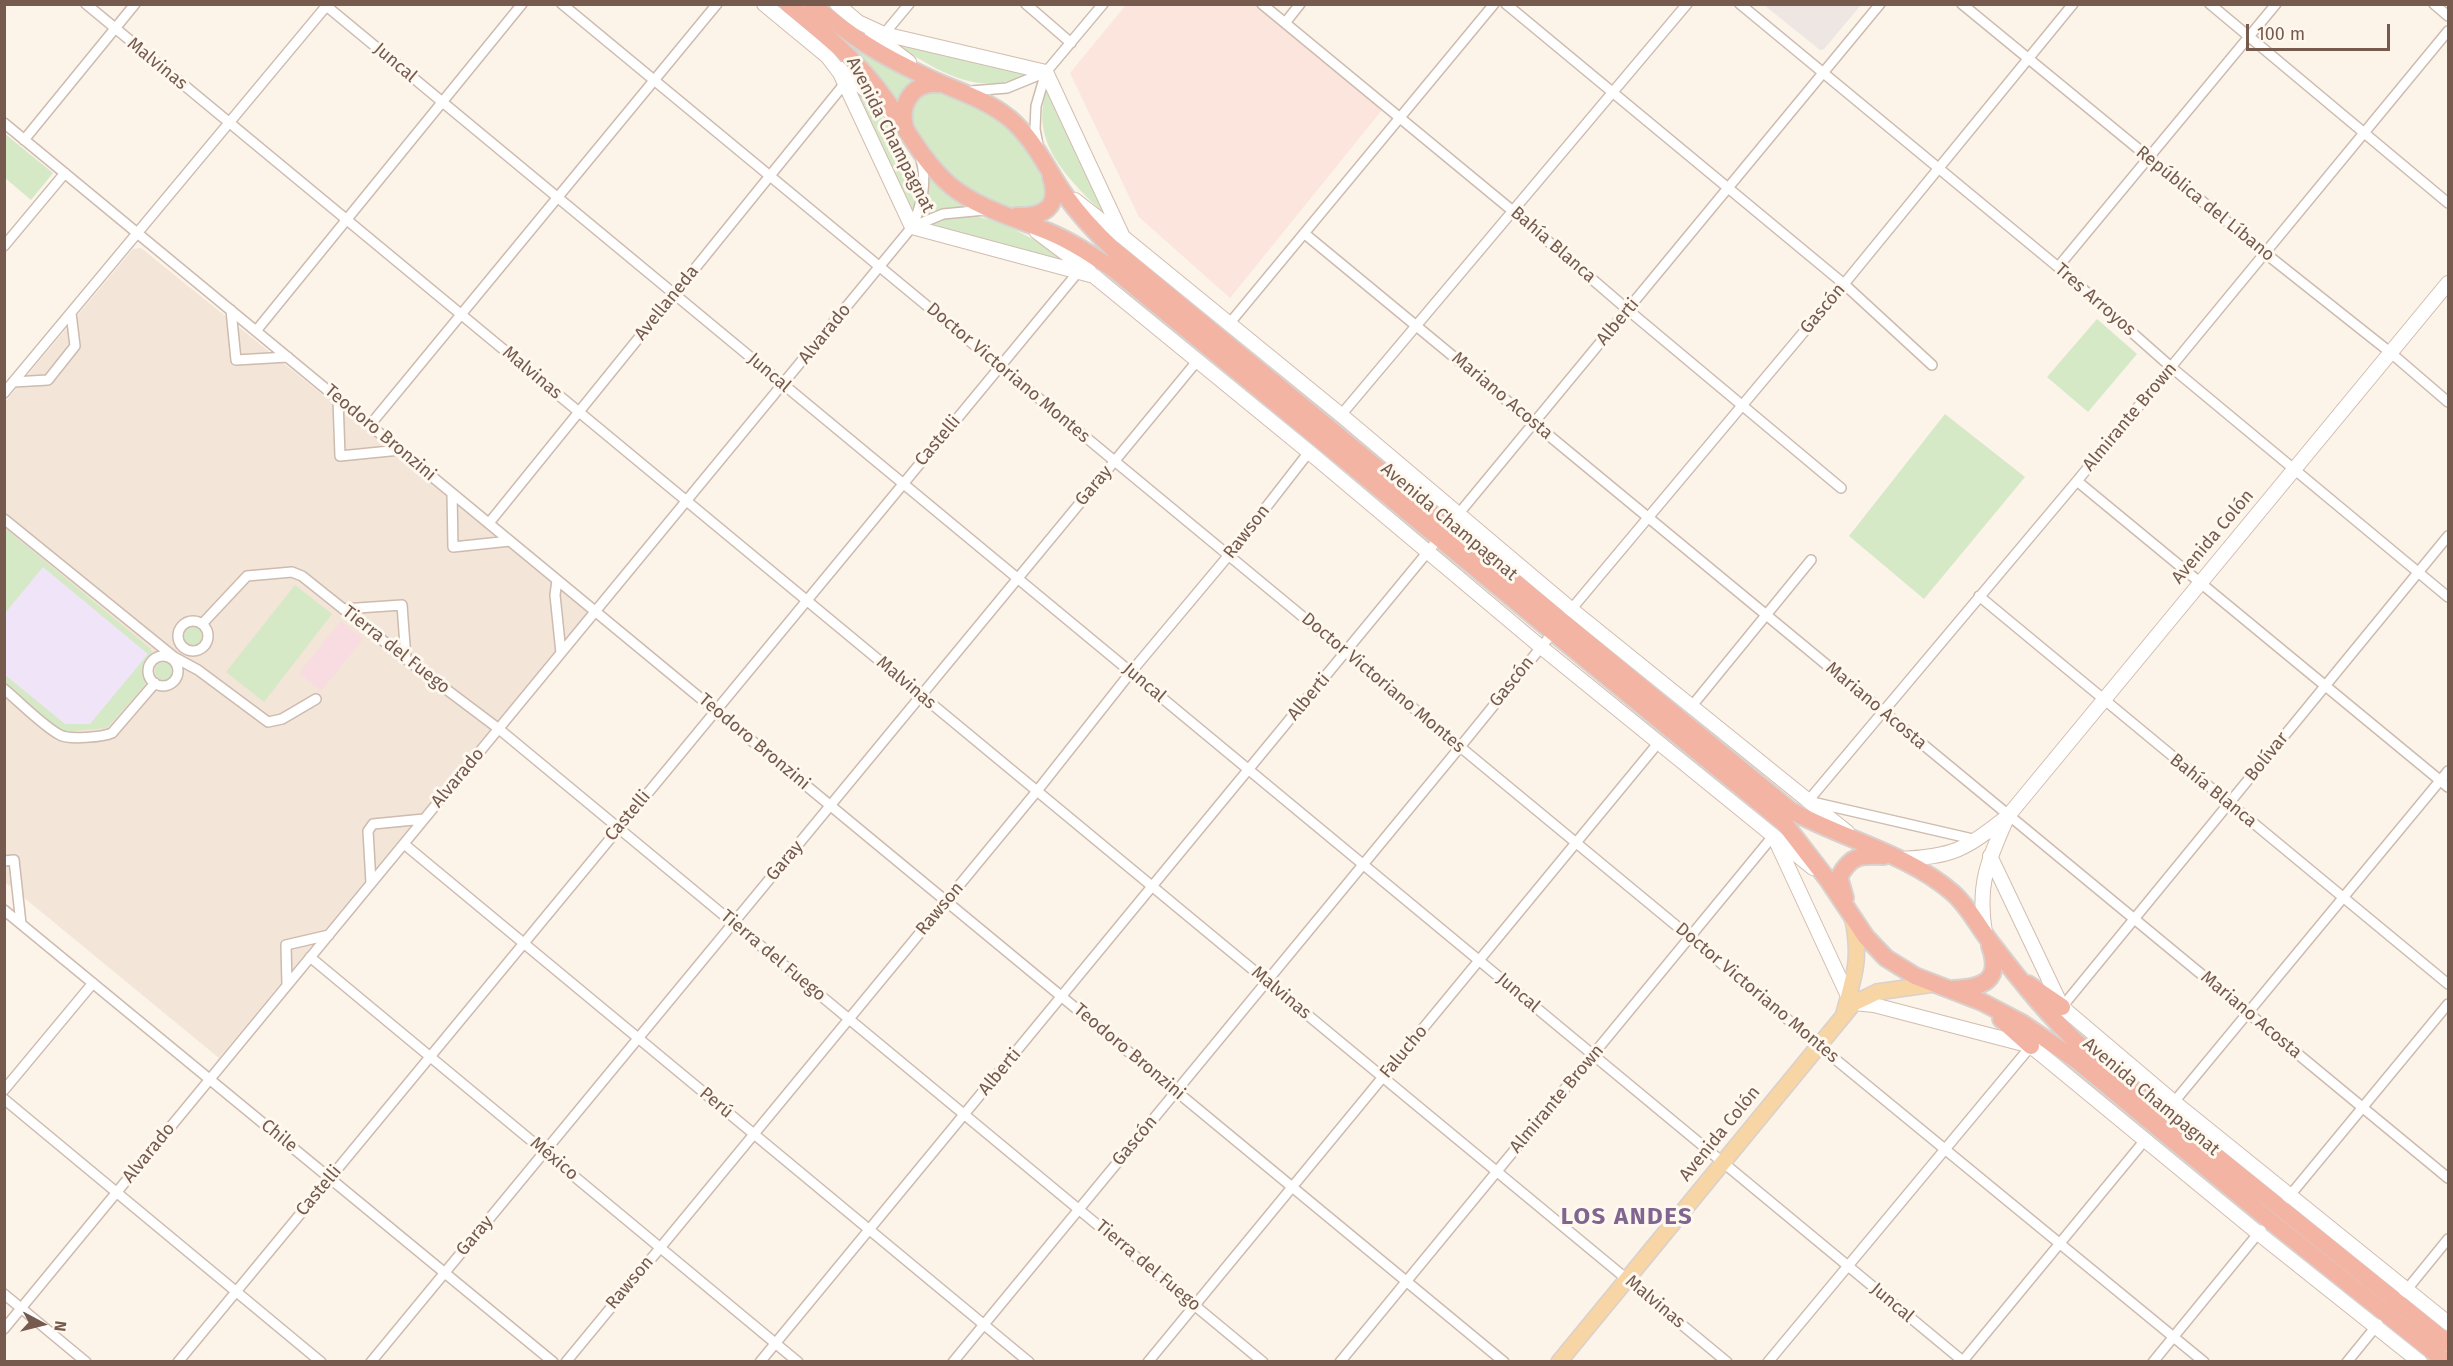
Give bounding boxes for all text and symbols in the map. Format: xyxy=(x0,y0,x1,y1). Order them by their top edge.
scale bar xyxy=(2249,12,2393,50)
text: 100 m xyxy=(2257,23,2305,45)
street label: Malvinas xyxy=(123,33,191,95)
street label: Juncal xyxy=(369,39,421,87)
street label: Avenida Champagnat xyxy=(841,54,939,216)
street label: República del Líbano xyxy=(2131,142,2279,266)
street label: Bahía Blanca xyxy=(1506,202,1600,288)
street label: Tres Arroyos xyxy=(2050,259,2140,341)
street label: Avellaneda xyxy=(630,261,704,345)
street label: Gascón xyxy=(1796,280,1850,338)
street label: Alberti xyxy=(1592,294,1644,350)
street label: Doctor Victoriano Montes xyxy=(922,298,1094,448)
street label: Alvarado xyxy=(794,300,856,368)
street label: Malvinas xyxy=(498,342,566,404)
street label: Mariano Acosta xyxy=(1447,348,1557,444)
street label: Juncal xyxy=(743,349,795,397)
street label: Almirante Brown xyxy=(2078,358,2182,476)
street label: Teodoro Bronzini xyxy=(320,380,440,486)
street label: Castelli xyxy=(911,411,965,471)
street label: Avenida Champagnat xyxy=(1376,458,1522,586)
street label: Garay xyxy=(1071,461,1117,511)
street label: Avenida Colón xyxy=(2167,485,2259,589)
street label: Rawson xyxy=(1219,501,1275,563)
street label: Tierra del Fuego xyxy=(338,601,454,699)
street label: Doctor Victoriano Montes xyxy=(1297,608,1469,758)
street label: Malvinas xyxy=(872,652,940,714)
street label: Gascón xyxy=(1485,652,1539,712)
street label: Mariano Acosta xyxy=(1821,658,1931,754)
street label: Juncal xyxy=(1118,659,1170,707)
street label: Alberti xyxy=(1283,669,1335,725)
street label: Teodoro Bronzini xyxy=(694,689,814,795)
street label: Bolívar xyxy=(2241,728,2293,786)
street label: Alvarado xyxy=(427,744,489,812)
street label: Bahía Blanca xyxy=(2165,749,2261,833)
street label: Castelli xyxy=(601,786,655,846)
street label: Garay xyxy=(762,836,808,886)
street label: Rawson xyxy=(912,878,968,940)
street label: Tierra del Fuego xyxy=(716,906,830,1006)
street label: Doctor Victoriano Montes xyxy=(1671,918,1843,1068)
street label: Malvinas xyxy=(1247,962,1315,1024)
street label: Mariano Acosta xyxy=(2196,967,2306,1063)
street label: Juncal xyxy=(1492,969,1544,1017)
street label: Teodoro Bronzini xyxy=(1069,999,1189,1105)
street label: Falucho xyxy=(1376,1021,1432,1083)
street label: Avenida Champagnat xyxy=(2078,1033,2224,1161)
street label: Almirante Brown xyxy=(1505,1040,1609,1158)
street label: Alberti xyxy=(974,1044,1026,1100)
street label: Avenida Colón xyxy=(1675,1082,1765,1186)
street label: Perú xyxy=(695,1083,737,1123)
street label: Gascón xyxy=(1108,1112,1162,1170)
street label: Chile xyxy=(256,1115,302,1157)
street label: Alvarado xyxy=(118,1119,180,1187)
street label: México xyxy=(526,1133,582,1185)
street label: Castelli xyxy=(292,1161,346,1221)
district label: LOS ANDES xyxy=(1561,1203,1693,1231)
street label: Garay xyxy=(452,1211,498,1261)
street label: Tierra del Fuego xyxy=(1091,1216,1205,1316)
street label: Rawson xyxy=(602,1252,658,1314)
street label: Malvinas xyxy=(1621,1271,1689,1333)
street label: Juncal xyxy=(1866,1279,1918,1327)
north arrow xyxy=(12,1294,72,1354)
text: N xyxy=(50,1320,70,1333)

